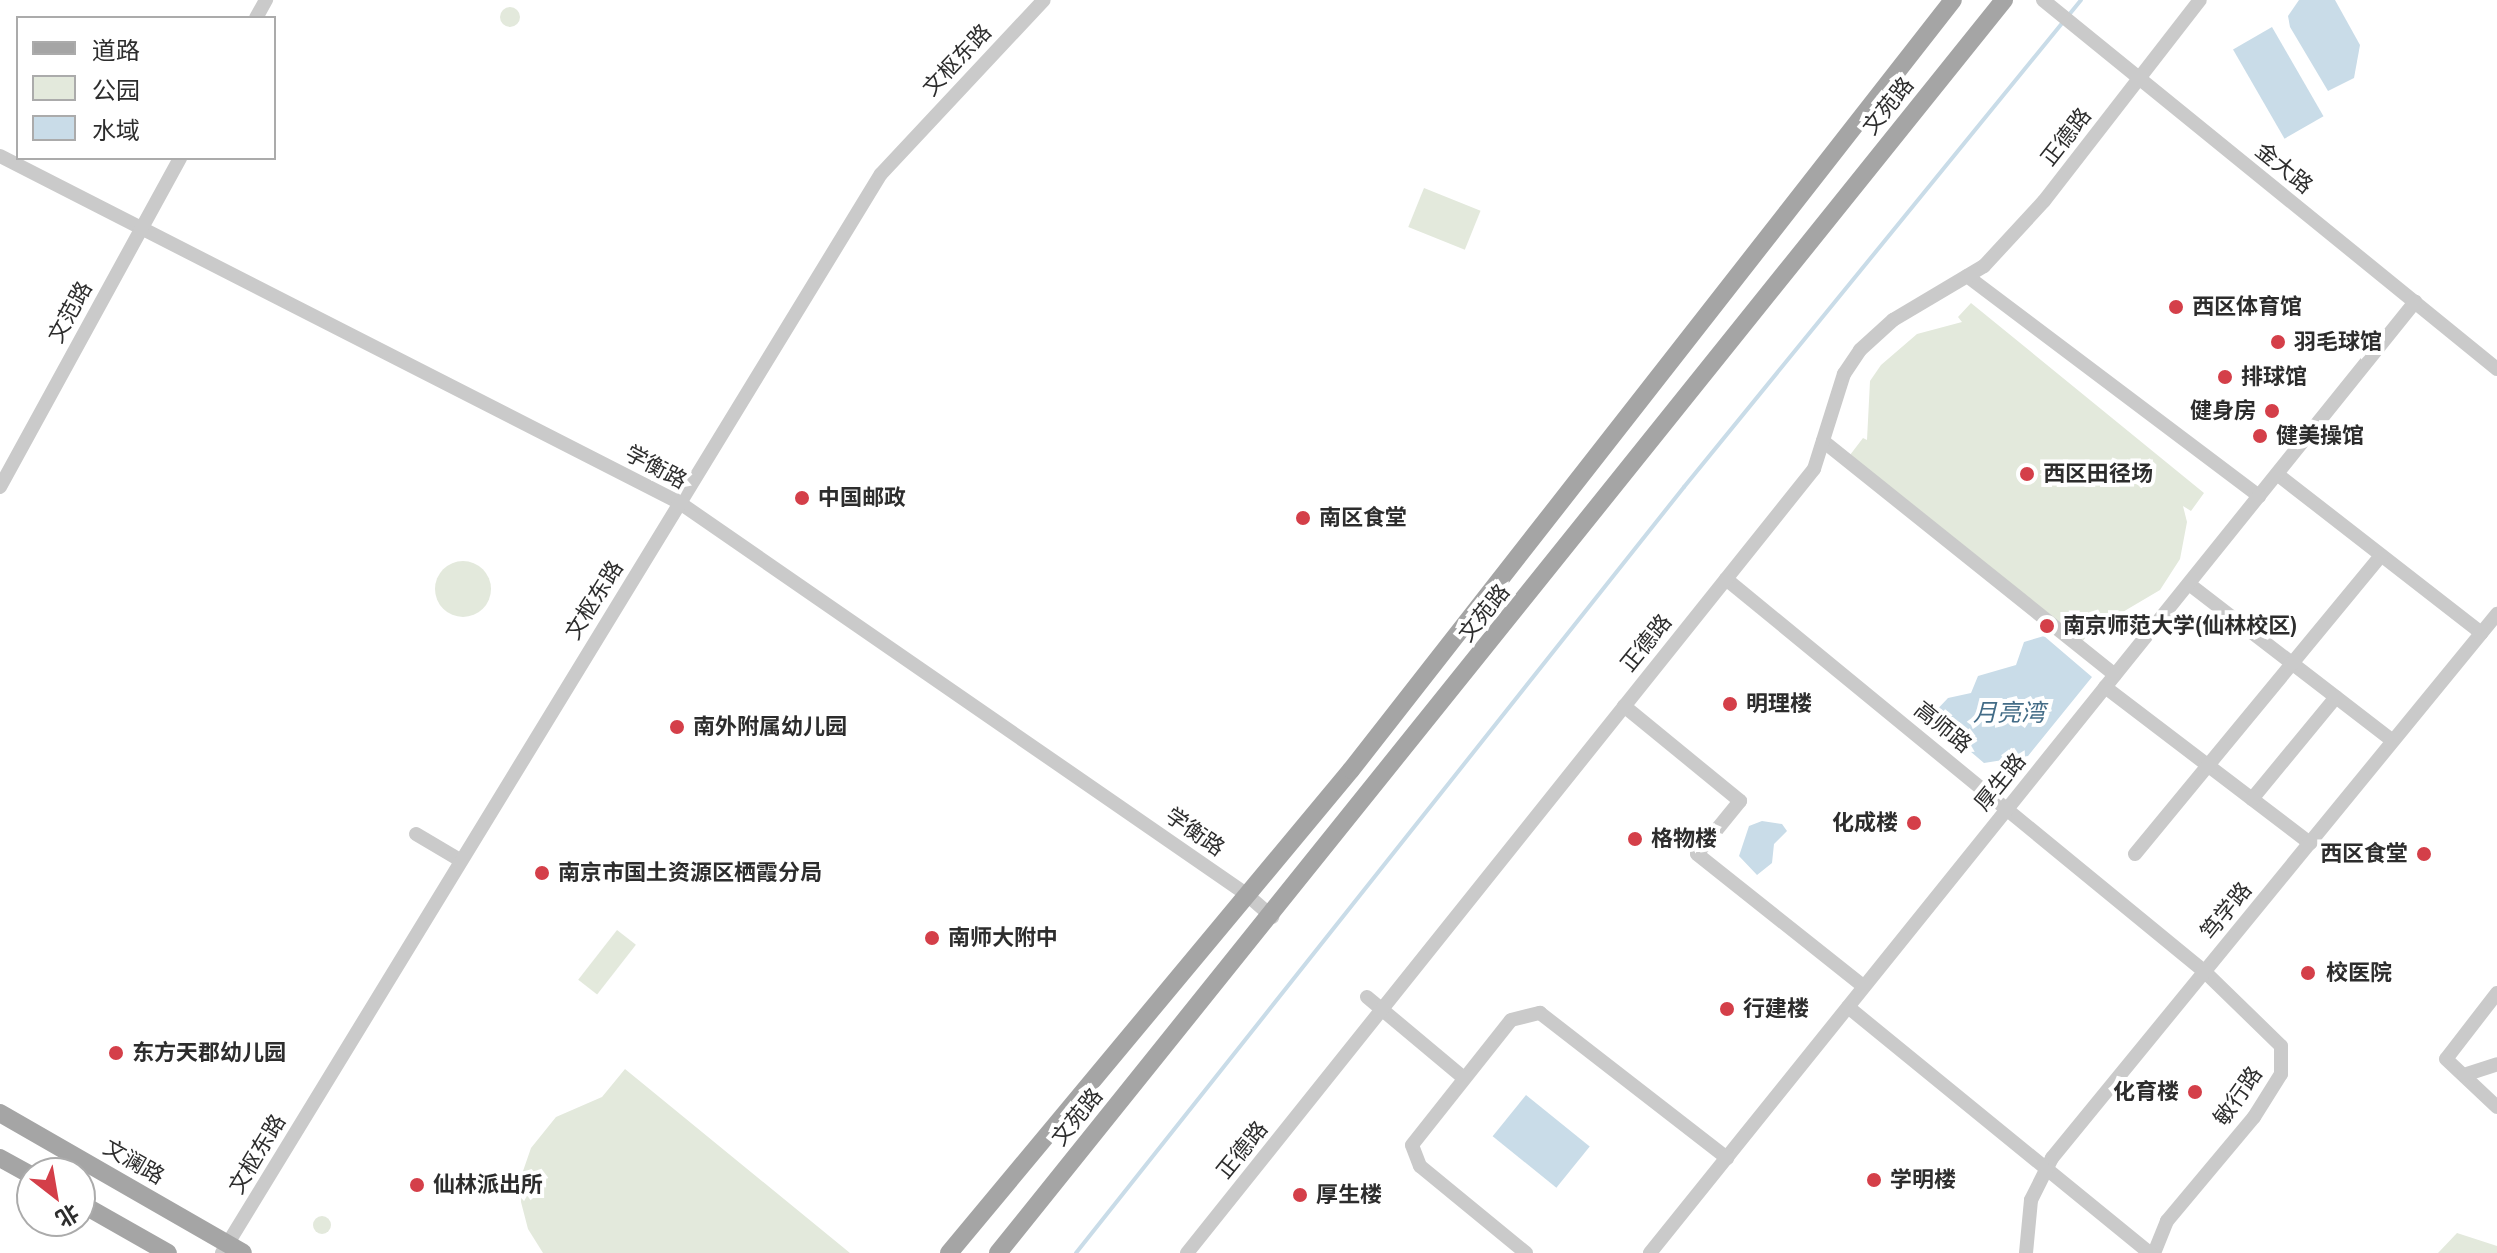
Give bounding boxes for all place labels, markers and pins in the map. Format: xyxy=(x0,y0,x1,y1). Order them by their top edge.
place label: 西区体育馆 xyxy=(2192,294,2302,320)
marker: 西区体育馆 xyxy=(2167,298,2185,316)
place label: 羽毛球馆 xyxy=(2294,329,2382,355)
marker: 羽毛球馆 xyxy=(2269,333,2287,351)
place label: 排球馆 xyxy=(2241,364,2307,390)
marker: 排球馆 xyxy=(2216,368,2234,386)
place label: 健身房 xyxy=(2190,398,2256,424)
marker: 健身房 xyxy=(2263,402,2281,420)
place label: 健美操馆 xyxy=(2276,423,2364,449)
marker: 健美操馆 xyxy=(2251,427,2269,445)
place label: 西区田径场 xyxy=(2043,461,2153,487)
marker: 西区田径场 xyxy=(2018,465,2036,483)
place label: 中国邮政 xyxy=(818,485,906,511)
marker: 中国邮政 xyxy=(793,489,811,507)
place label: 南区食堂 xyxy=(1319,505,1407,531)
marker: 南区食堂 xyxy=(1294,509,1312,527)
place label: 南京师范大学(仙林校区) xyxy=(2063,613,2298,639)
marker: 南京师范大学(仙林校区) xyxy=(2038,617,2056,635)
place label: 明理楼 xyxy=(1746,691,1812,717)
marker: 明理楼 xyxy=(1721,695,1739,713)
place label: 南外附属幼儿园 xyxy=(693,714,847,740)
marker: 南外附属幼儿园 xyxy=(668,718,686,736)
place label: 化成楼 xyxy=(1832,810,1898,836)
marker: 化成楼 xyxy=(1905,814,1923,832)
place label: 格物楼 xyxy=(1651,826,1717,852)
marker: 格物楼 xyxy=(1626,830,1644,848)
place label: 西区食堂 xyxy=(2320,841,2408,867)
marker: 西区食堂 xyxy=(2415,845,2433,863)
place label: 南京市国土资源区栖霞分局 xyxy=(558,860,822,886)
marker: 南京市国土资源区栖霞分局 xyxy=(533,864,551,882)
place label: 南师大附中 xyxy=(948,925,1058,951)
marker: 南师大附中 xyxy=(923,929,941,947)
place label: 校医院 xyxy=(2326,960,2392,986)
marker: 校医院 xyxy=(2297,962,2319,984)
place label: 行建楼 xyxy=(1743,996,1809,1022)
marker: 行建楼 xyxy=(1718,1000,1736,1018)
place label: 东方天郡幼儿园 xyxy=(132,1040,286,1066)
marker: 东方天郡幼儿园 xyxy=(107,1044,125,1062)
place label: 化育楼 xyxy=(2113,1079,2179,1105)
marker: 化育楼 xyxy=(2186,1083,2204,1101)
place label: 学明楼 xyxy=(1890,1167,1956,1193)
marker: 学明楼 xyxy=(1865,1171,1883,1189)
place label: 仙林派出所 xyxy=(433,1172,543,1198)
marker: 仙林派出所 xyxy=(408,1176,426,1194)
place label: 厚生楼 xyxy=(1316,1182,1382,1208)
marker: 厚生楼 xyxy=(1291,1186,1309,1204)

